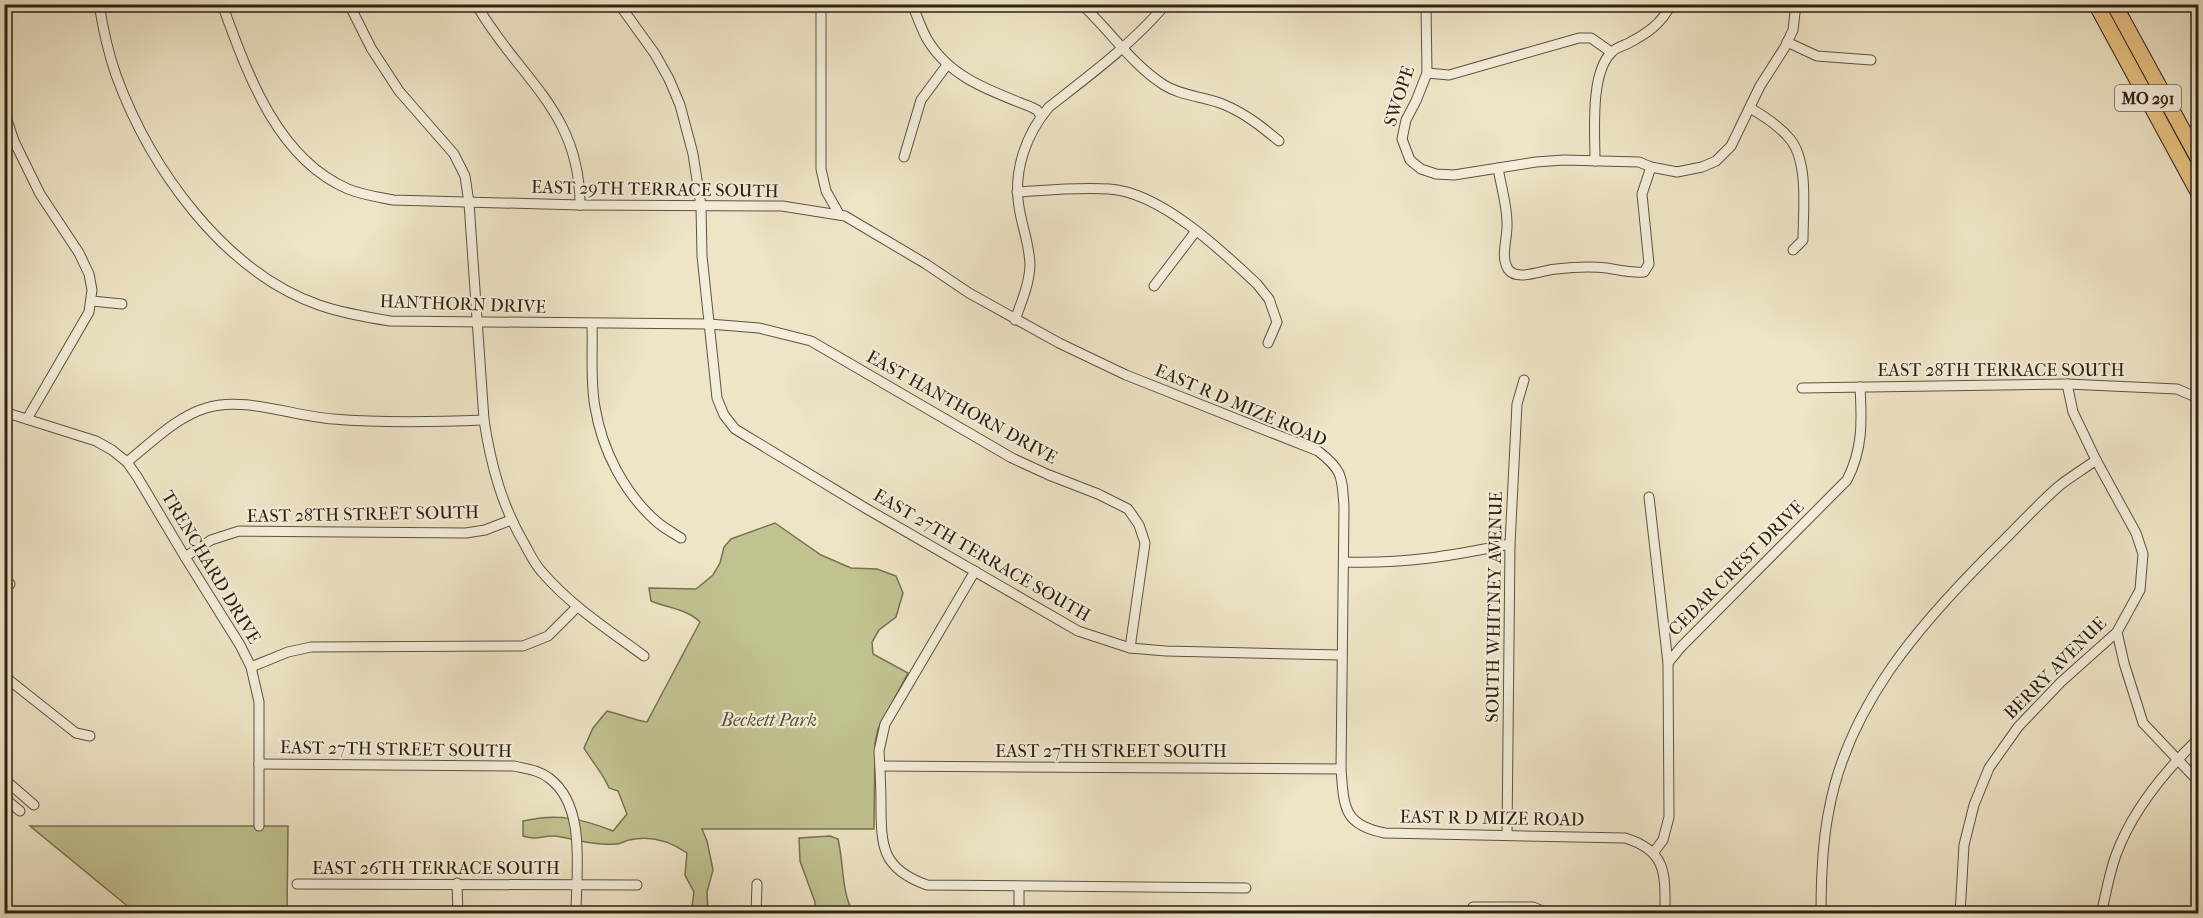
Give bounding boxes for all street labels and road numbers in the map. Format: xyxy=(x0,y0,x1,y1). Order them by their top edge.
street label: SWOPE xyxy=(1380,63,1419,129)
road number: MO 291 xyxy=(2115,85,2181,111)
street label: EAST 29TH TERRACE SOUTH xyxy=(531,177,779,202)
street label: HANTHORN DRIVE xyxy=(379,291,547,318)
street label: EAST HANTHORN DRIVE xyxy=(863,346,1061,469)
street label: EAST R D MIZE ROAD xyxy=(1152,360,1330,451)
street label: EAST 28TH TERRACE SOUTH xyxy=(1877,360,2125,381)
street label: EAST 27TH TERRACE SOUTH xyxy=(869,485,1094,626)
street label: TRENCHARD DRIVE xyxy=(157,487,265,648)
street label: SOUTH WHITNEY AVENUE xyxy=(1482,491,1507,723)
street label: CEDAR CREST DRIVE xyxy=(1664,496,1808,640)
street label: EAST 28TH STREET SOUTH xyxy=(247,502,479,527)
street label: BERRY AVENUE xyxy=(2000,613,2111,724)
street label: EAST 27TH STREET SOUTH xyxy=(280,737,512,762)
street label: EAST 27TH STREET SOUTH xyxy=(995,741,1227,762)
street label: EAST R D MIZE ROAD xyxy=(1399,806,1585,831)
street label: EAST 26TH TERRACE SOUTH xyxy=(312,858,560,879)

